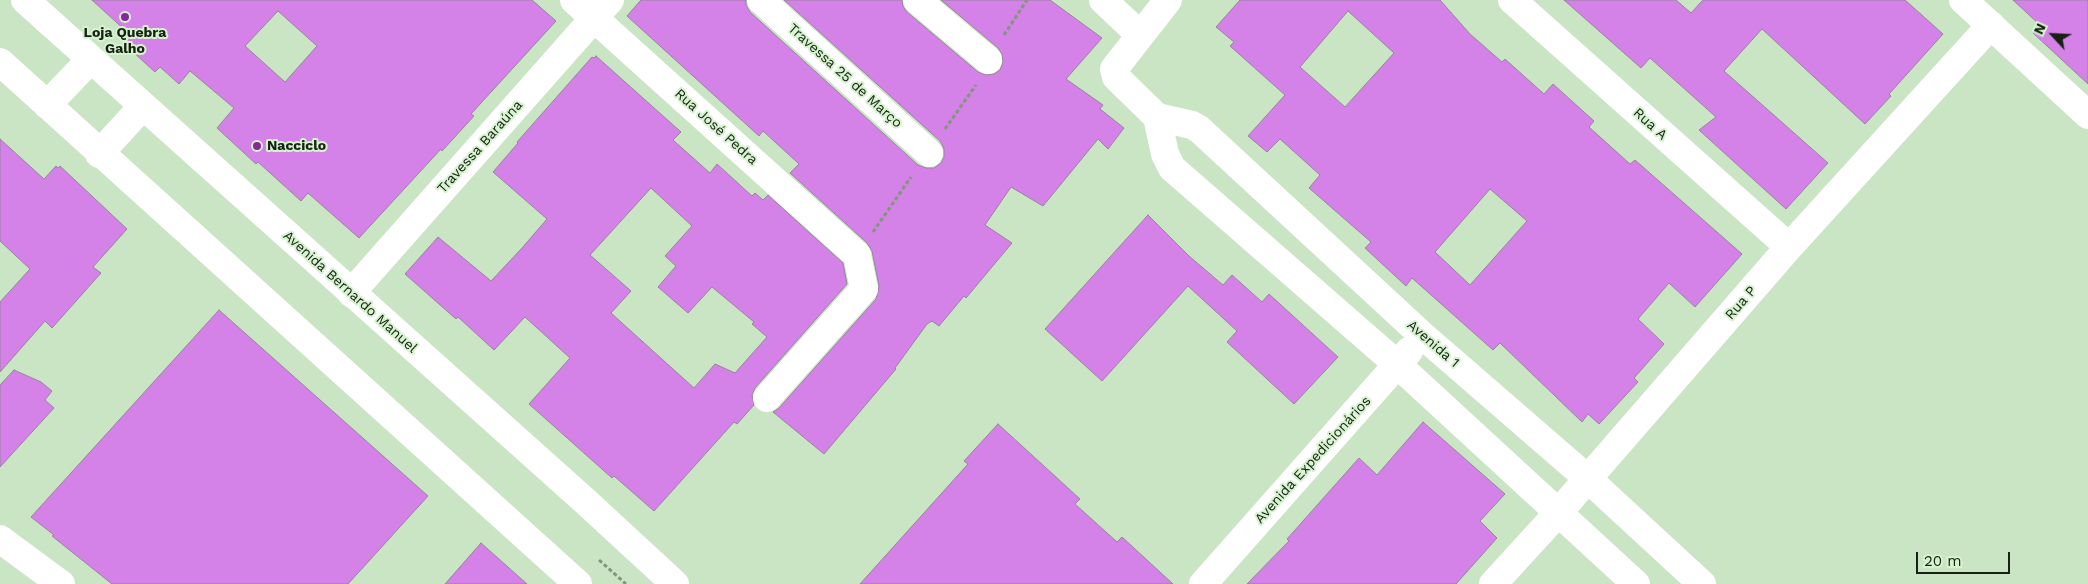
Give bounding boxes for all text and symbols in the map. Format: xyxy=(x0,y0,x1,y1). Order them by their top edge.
north arrow xyxy=(2028,10,2078,60)
marker: Loja Quebra Galho xyxy=(119,11,131,23)
street label: Travessa 25 de Março xyxy=(784,20,906,132)
text: N xyxy=(2030,21,2049,37)
place label: Loja Quebra Galho xyxy=(84,25,166,58)
street label: Rua José Pedra xyxy=(671,85,761,169)
street label: Travessa Baraúna xyxy=(434,97,526,197)
street label: Rua A xyxy=(1630,104,1670,144)
place label: Nacciclo xyxy=(267,138,326,154)
marker: Nacciclo xyxy=(251,140,263,152)
street label: Avenida Bernardo Manuel xyxy=(280,227,420,357)
street label: Rua P xyxy=(1722,283,1760,323)
street label: Avenida 1 xyxy=(1404,317,1462,371)
street label: Avenida Expedicionários xyxy=(1251,393,1375,527)
scale bar xyxy=(1918,542,2012,574)
text: 20 m xyxy=(1924,552,1962,570)

